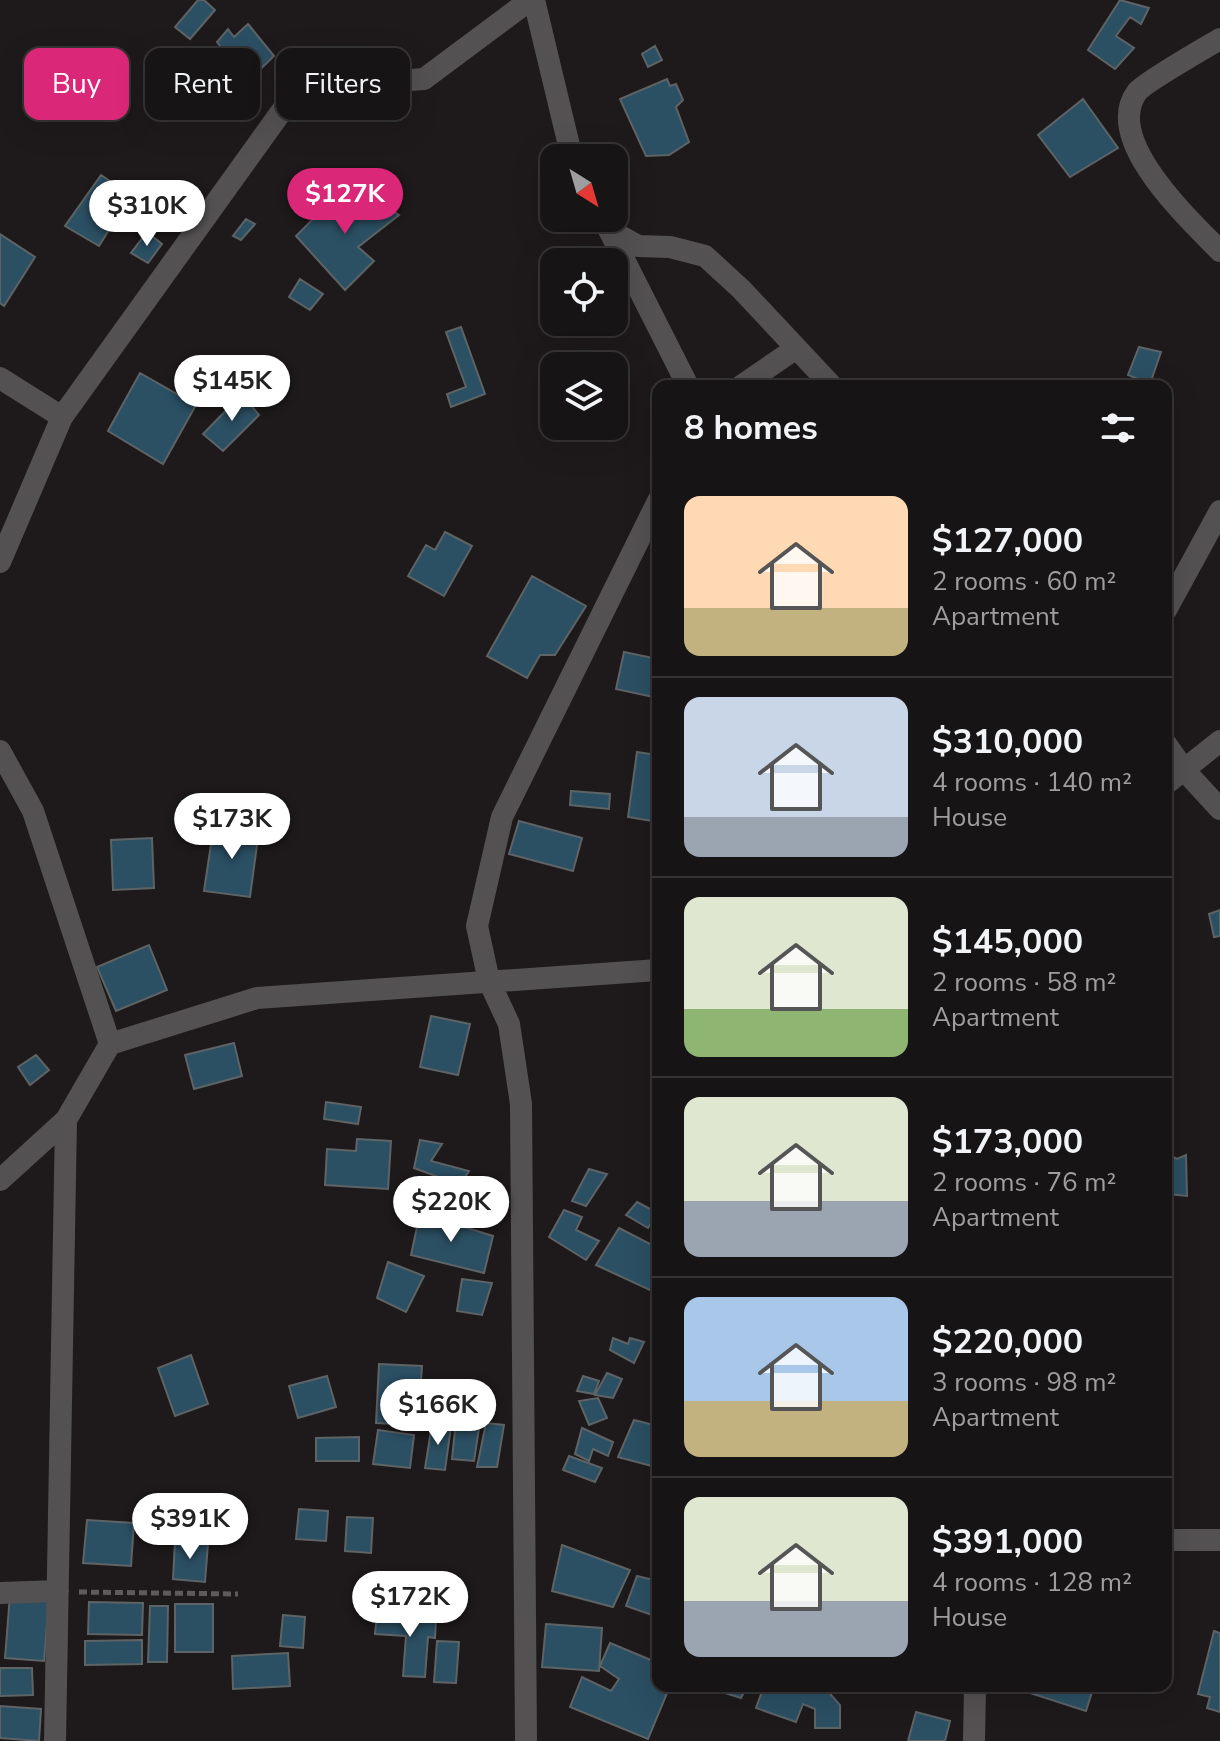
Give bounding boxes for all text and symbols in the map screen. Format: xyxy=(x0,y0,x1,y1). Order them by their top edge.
chip: Buy xyxy=(24,48,129,120)
chip: Rent xyxy=(145,48,260,120)
chip: Filters xyxy=(276,48,410,120)
north arrow xyxy=(540,144,628,232)
map controls xyxy=(540,144,628,440)
pin: $127K xyxy=(289,168,401,236)
text: $127K xyxy=(305,176,385,211)
pin: $310K xyxy=(91,180,203,248)
text: $310K xyxy=(107,188,187,223)
button: locate xyxy=(540,248,628,336)
button: layers xyxy=(540,352,628,440)
pin: $145K xyxy=(176,355,288,423)
text: $145K xyxy=(192,363,272,398)
text: 8 homes xyxy=(684,405,818,451)
icon: filters xyxy=(1096,406,1140,450)
text: $127,000 xyxy=(932,518,1083,564)
icon: home xyxy=(748,528,844,624)
text: 2 rooms · 60 m² xyxy=(932,564,1116,599)
text: Apartment xyxy=(932,599,1059,634)
text: $310,000 xyxy=(932,719,1083,765)
icon: home xyxy=(748,729,844,825)
text: 4 rooms · 140 m² xyxy=(932,765,1132,800)
pin: $173K xyxy=(176,793,288,861)
text: House xyxy=(932,800,1007,835)
text: $173K xyxy=(192,801,272,836)
text: $145,000 xyxy=(932,919,1083,965)
icon: home xyxy=(748,929,844,1025)
text: 2 rooms · 58 m² xyxy=(932,965,1116,1000)
text: Apartment xyxy=(932,1000,1059,1035)
text: $173,000 xyxy=(932,1119,1083,1165)
icon: home xyxy=(748,1129,844,1225)
text: 2 rooms · 76 m² xyxy=(932,1165,1116,1200)
pin: $220K xyxy=(395,1176,507,1244)
text: $220K xyxy=(411,1184,491,1219)
text: Apartment xyxy=(932,1200,1059,1235)
text: $220,000 xyxy=(932,1319,1083,1365)
icon: home xyxy=(748,1329,844,1425)
text: 3 rooms · 98 m² xyxy=(932,1365,1116,1400)
pin: $166K xyxy=(382,1379,494,1447)
text: $166K xyxy=(398,1387,478,1422)
text: Apartment xyxy=(932,1400,1059,1435)
pin: $391K xyxy=(134,1493,246,1561)
text: $391K xyxy=(150,1501,230,1536)
text: $391,000 xyxy=(932,1519,1083,1565)
icon: home xyxy=(748,1529,844,1625)
text: 4 rooms · 128 m² xyxy=(932,1565,1132,1600)
pin: $172K xyxy=(354,1571,466,1639)
text: $172K xyxy=(370,1579,450,1614)
text: House xyxy=(932,1600,1007,1635)

